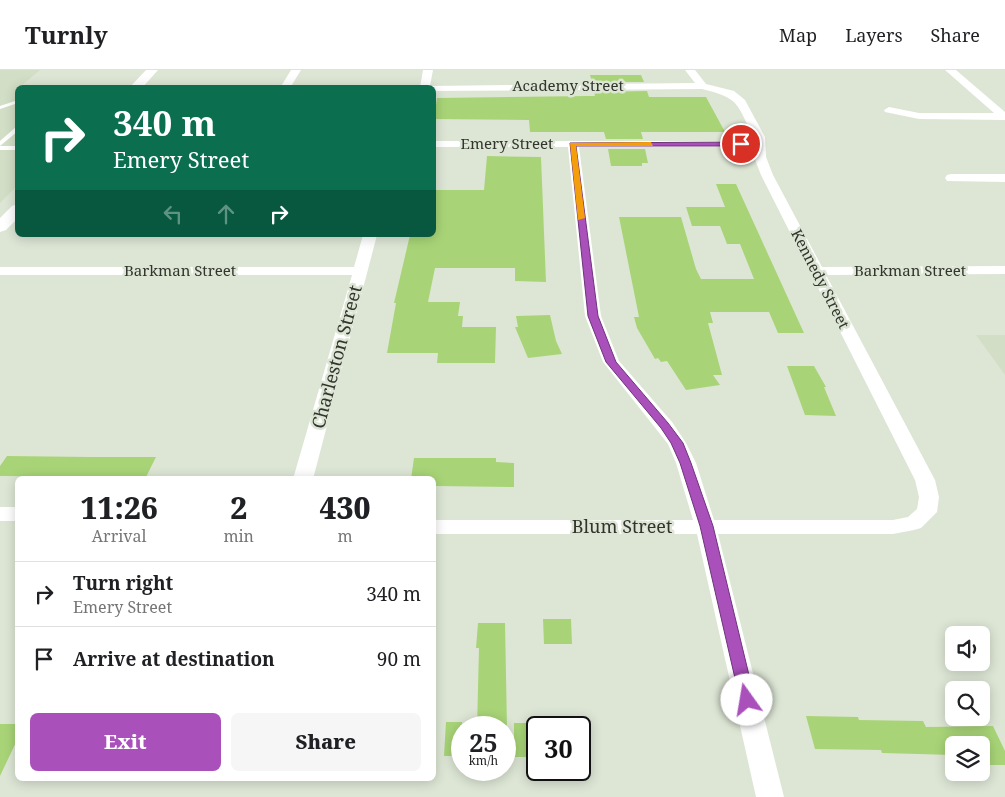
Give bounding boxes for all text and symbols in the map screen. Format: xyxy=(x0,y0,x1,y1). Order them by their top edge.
text: Turnly xyxy=(25,18,108,51)
text: Map xyxy=(779,23,817,47)
text: Layers xyxy=(845,23,903,47)
text: Share xyxy=(931,23,980,47)
street label: Academy Street xyxy=(512,75,624,95)
text: 340 m xyxy=(113,99,216,146)
icon: right xyxy=(30,105,95,170)
pin xyxy=(720,123,762,165)
icon: arrive xyxy=(727,130,755,158)
street label: Emery Street xyxy=(461,133,553,153)
text: Emery Street xyxy=(113,144,249,174)
icon: left xyxy=(159,200,187,228)
icon: ahead xyxy=(212,200,240,228)
icon: right xyxy=(265,200,293,228)
street label: Kennedy Street xyxy=(787,225,855,332)
street label: Barkman Street xyxy=(124,260,236,280)
street label: Barkman Street xyxy=(854,260,966,280)
street label: Charleston Street xyxy=(305,282,367,431)
text: 11:26 xyxy=(81,487,158,528)
text: 2 xyxy=(230,487,247,528)
text: 430 xyxy=(319,487,370,528)
street label: Blum Street xyxy=(572,514,672,538)
text: Arrival xyxy=(92,525,147,547)
text: min xyxy=(223,525,254,547)
text: m xyxy=(337,525,353,547)
text: Turn right xyxy=(73,570,173,596)
icon: right xyxy=(30,580,58,608)
text: 340 m xyxy=(366,581,421,607)
text: Emery Street xyxy=(73,596,172,618)
map controls xyxy=(945,626,990,781)
button: sound xyxy=(945,626,990,671)
icon: arrive xyxy=(30,645,58,673)
text: Arrive at destination xyxy=(73,646,275,672)
text: 90 m xyxy=(377,646,421,672)
position arrow xyxy=(720,673,772,725)
button: search xyxy=(945,681,990,726)
button: Exit xyxy=(30,713,221,771)
button: Share xyxy=(231,713,421,771)
speed limit sign: 30 xyxy=(526,716,591,781)
text: 25 xyxy=(469,725,498,759)
button: layers xyxy=(945,736,990,781)
text: km/h xyxy=(469,752,498,769)

